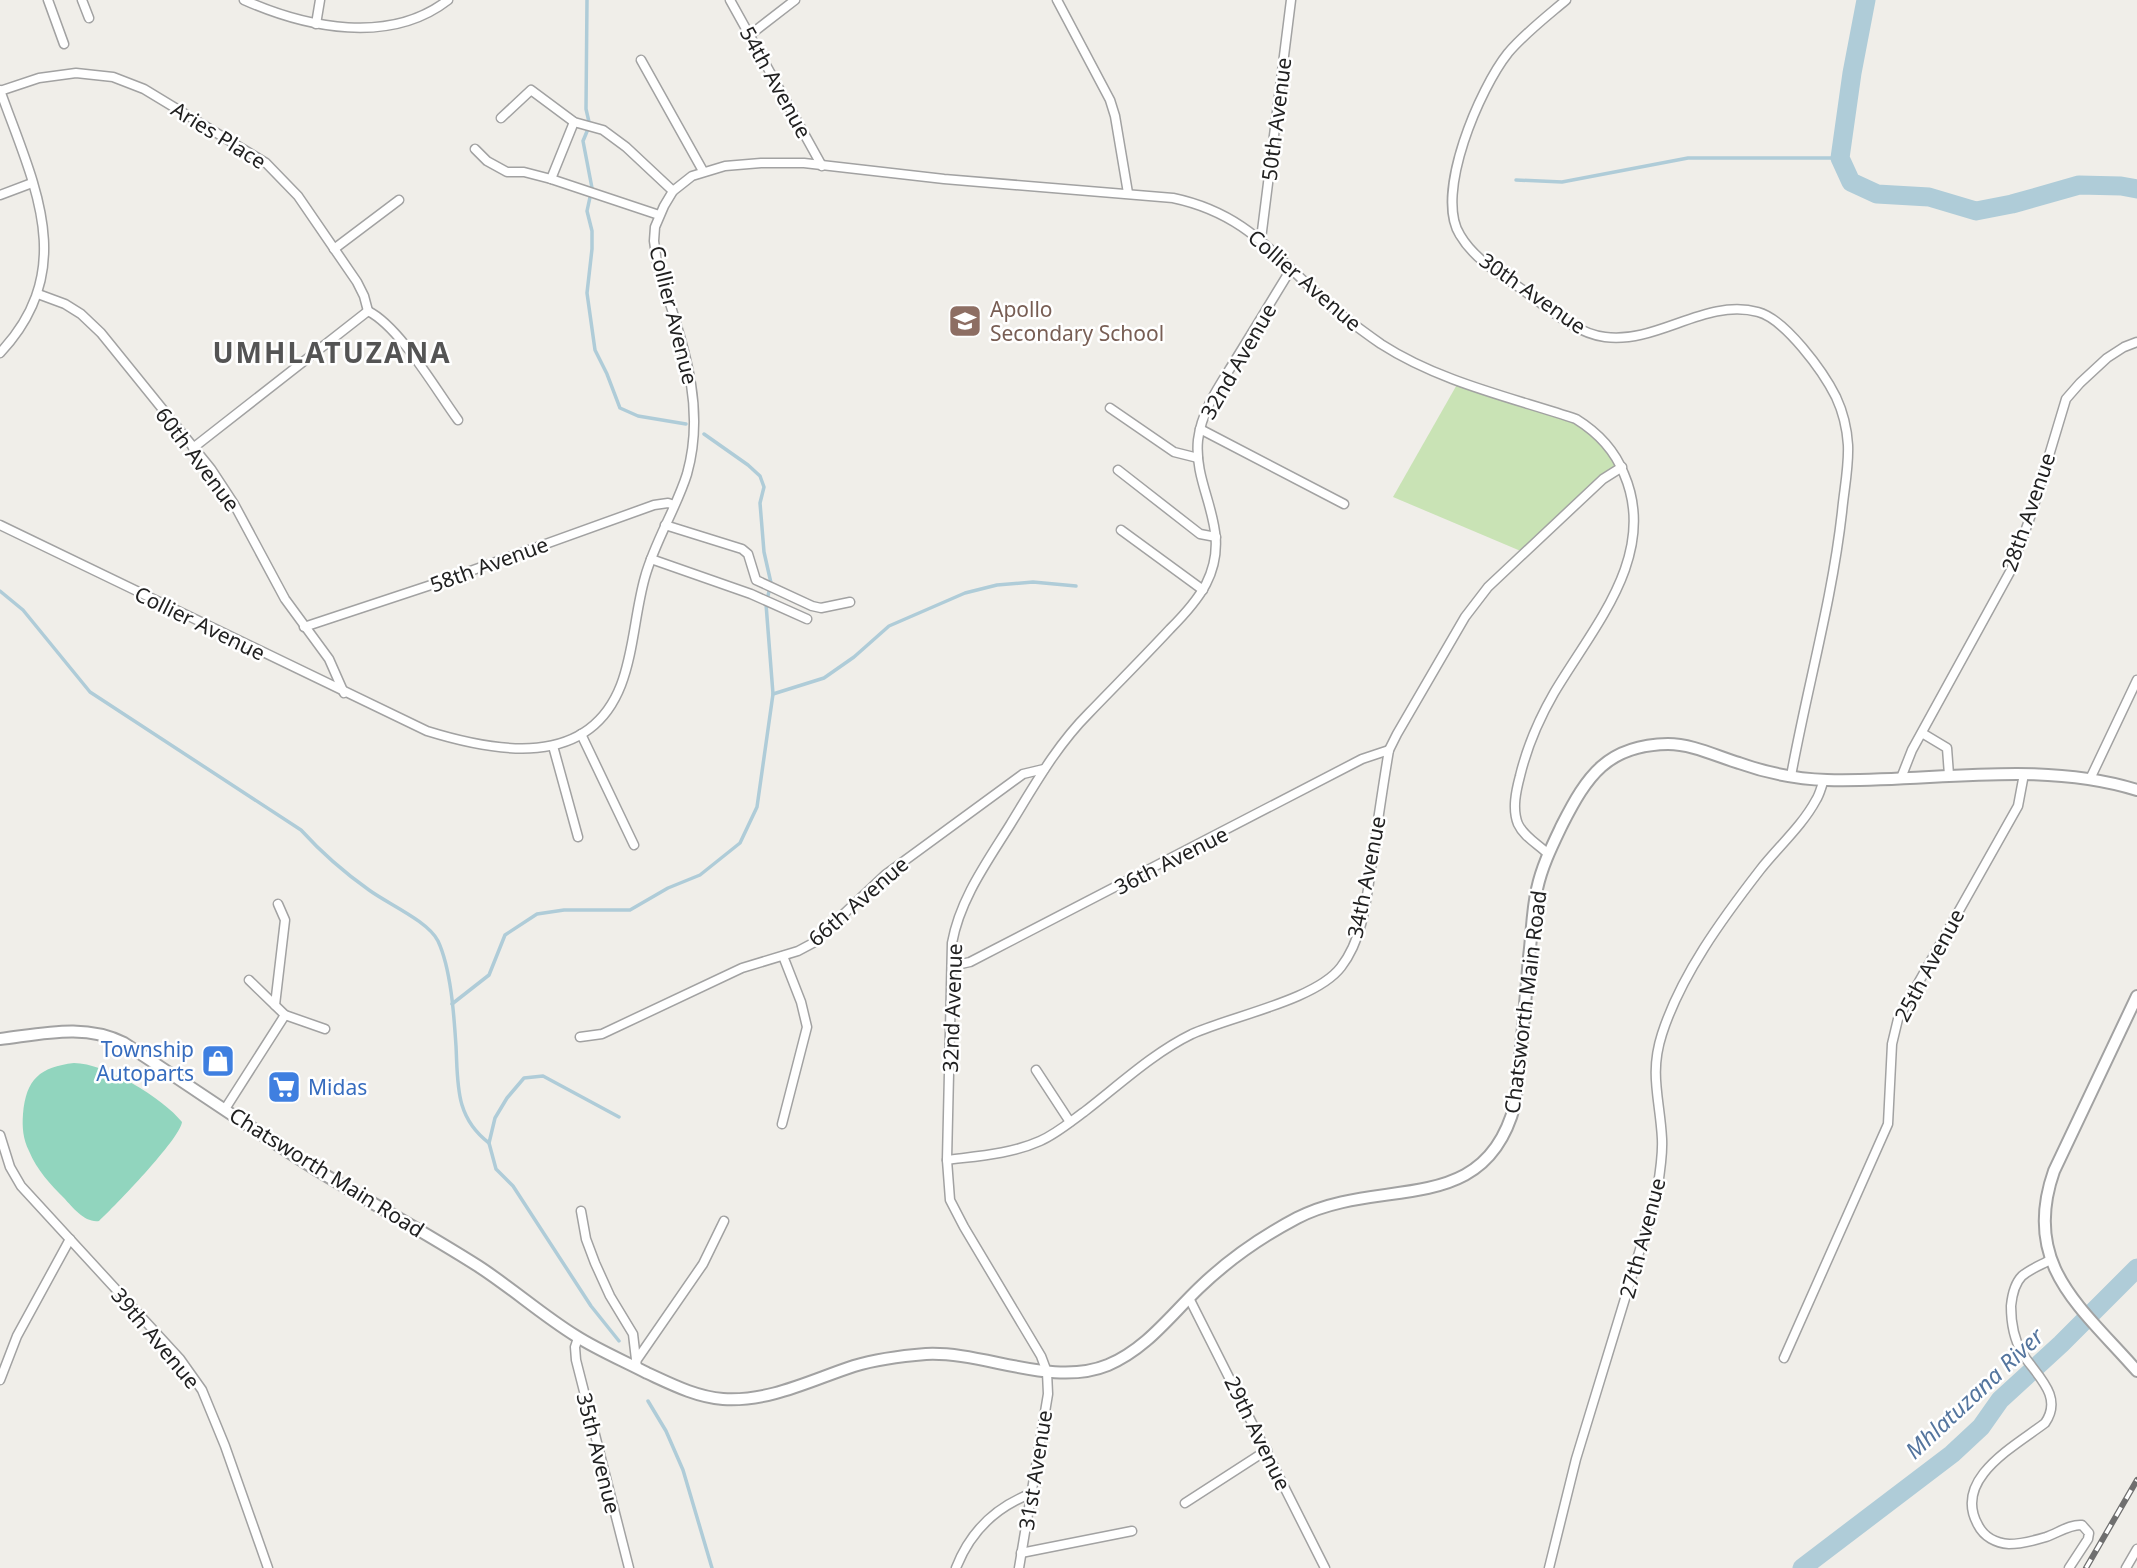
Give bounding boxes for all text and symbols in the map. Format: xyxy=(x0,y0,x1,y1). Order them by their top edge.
street label: 54th Avenue xyxy=(734,21,818,143)
street label: 50th Avenue xyxy=(1255,56,1297,182)
street label: Aries Place xyxy=(166,95,272,175)
street label: Collier Avenue xyxy=(1242,223,1368,337)
street label: Collier Avenue xyxy=(643,243,705,387)
street label: 30th Avenue xyxy=(1474,246,1592,340)
place label: Apollo Secondary School xyxy=(990,295,1164,347)
street label: 32nd Avenue xyxy=(1194,298,1282,424)
school or university icon: Apollo Secondary School xyxy=(946,302,984,340)
district label: UMHLATUZANA xyxy=(212,333,452,371)
street label: 60th Avenue xyxy=(150,401,246,517)
street label: 28th Avenue xyxy=(1995,449,2061,575)
street label: 58th Avenue xyxy=(426,530,552,598)
street label: Collier Avenue xyxy=(130,579,270,667)
street label: 34th Avenue xyxy=(1340,814,1392,940)
street label: 36th Avenue xyxy=(1109,819,1233,901)
street label: 66th Avenue xyxy=(802,850,914,952)
street label: Chatsworth Main Road xyxy=(1497,889,1553,1115)
street label: 25th Avenue xyxy=(1888,904,1970,1026)
street label: 32nd Avenue xyxy=(936,943,968,1073)
place label: Township Autoparts xyxy=(96,1035,194,1087)
shop icon: Township Autoparts xyxy=(199,1042,237,1080)
supermarket icon: Midas xyxy=(265,1068,303,1106)
place label: Midas xyxy=(308,1073,367,1101)
street label: Chatsworth Main Road xyxy=(224,1101,430,1243)
street label: 27th Avenue xyxy=(1612,1175,1672,1301)
street label: 39th Avenue xyxy=(105,1282,207,1394)
water label: Mhlatuzana River xyxy=(1898,1320,2051,1466)
street label: 29th Avenue xyxy=(1218,1371,1298,1495)
street label: 35th Avenue xyxy=(570,1390,628,1516)
street label: 31st Avenue xyxy=(1012,1408,1058,1532)

